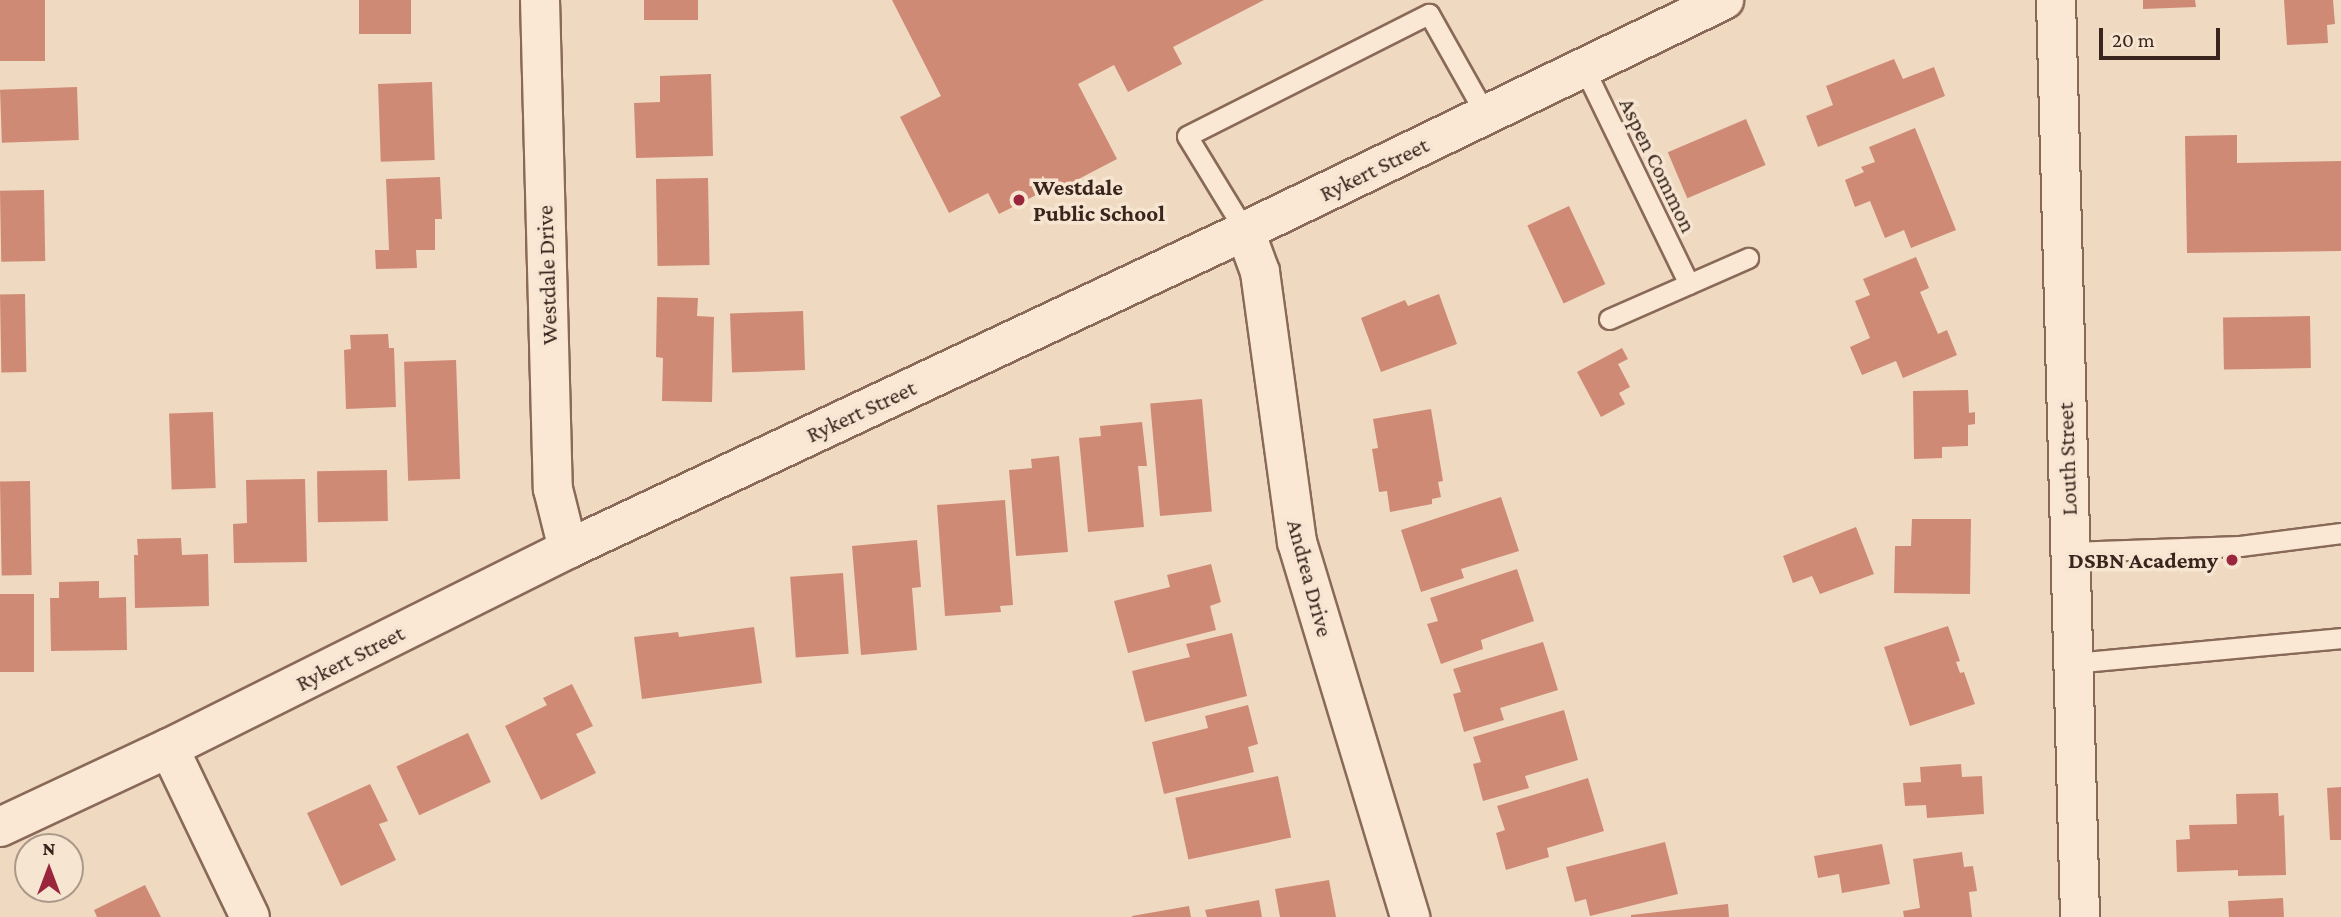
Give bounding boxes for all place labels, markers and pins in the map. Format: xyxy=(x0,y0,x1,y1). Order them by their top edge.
place label: Westdale Public School xyxy=(1033,173,1165,227)
marker: Westdale Public School xyxy=(1011,192,1027,208)
place label: DSBN Academy xyxy=(2068,546,2218,574)
marker: DSBN Academy xyxy=(2224,552,2240,568)

